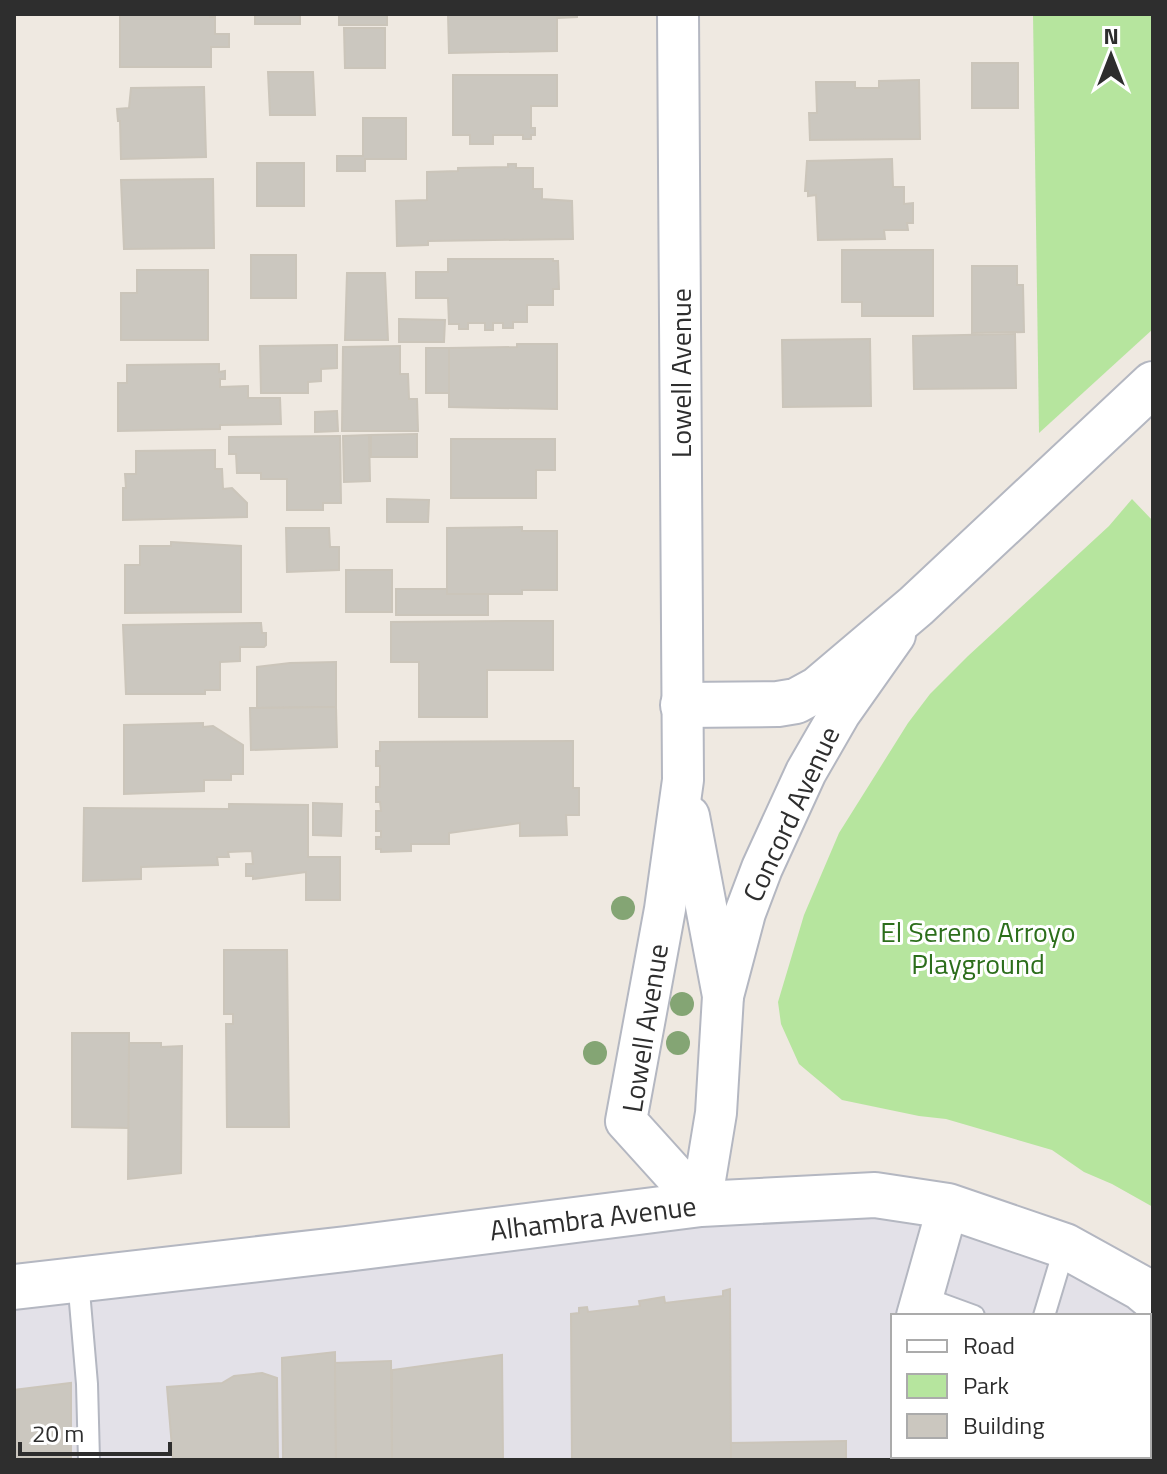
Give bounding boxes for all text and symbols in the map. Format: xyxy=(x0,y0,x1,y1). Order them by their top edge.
north arrow xyxy=(1071,16,1151,96)
text: N xyxy=(1103,19,1119,53)
street label: Lowell Avenue xyxy=(659,288,702,458)
street label: Concord Avenue xyxy=(731,719,850,909)
park label: El Sereno Arroyo Playground xyxy=(880,910,1076,985)
street label: Lowell Avenue xyxy=(610,941,679,1115)
street label: Alhambra Avenue xyxy=(487,1184,699,1252)
legend xyxy=(891,1314,1151,1458)
text: Road xyxy=(963,1327,1015,1363)
text: Park xyxy=(963,1367,1009,1403)
scale bar xyxy=(20,1406,170,1456)
text: Building xyxy=(963,1407,1045,1443)
text: 20 m xyxy=(32,1415,84,1451)

